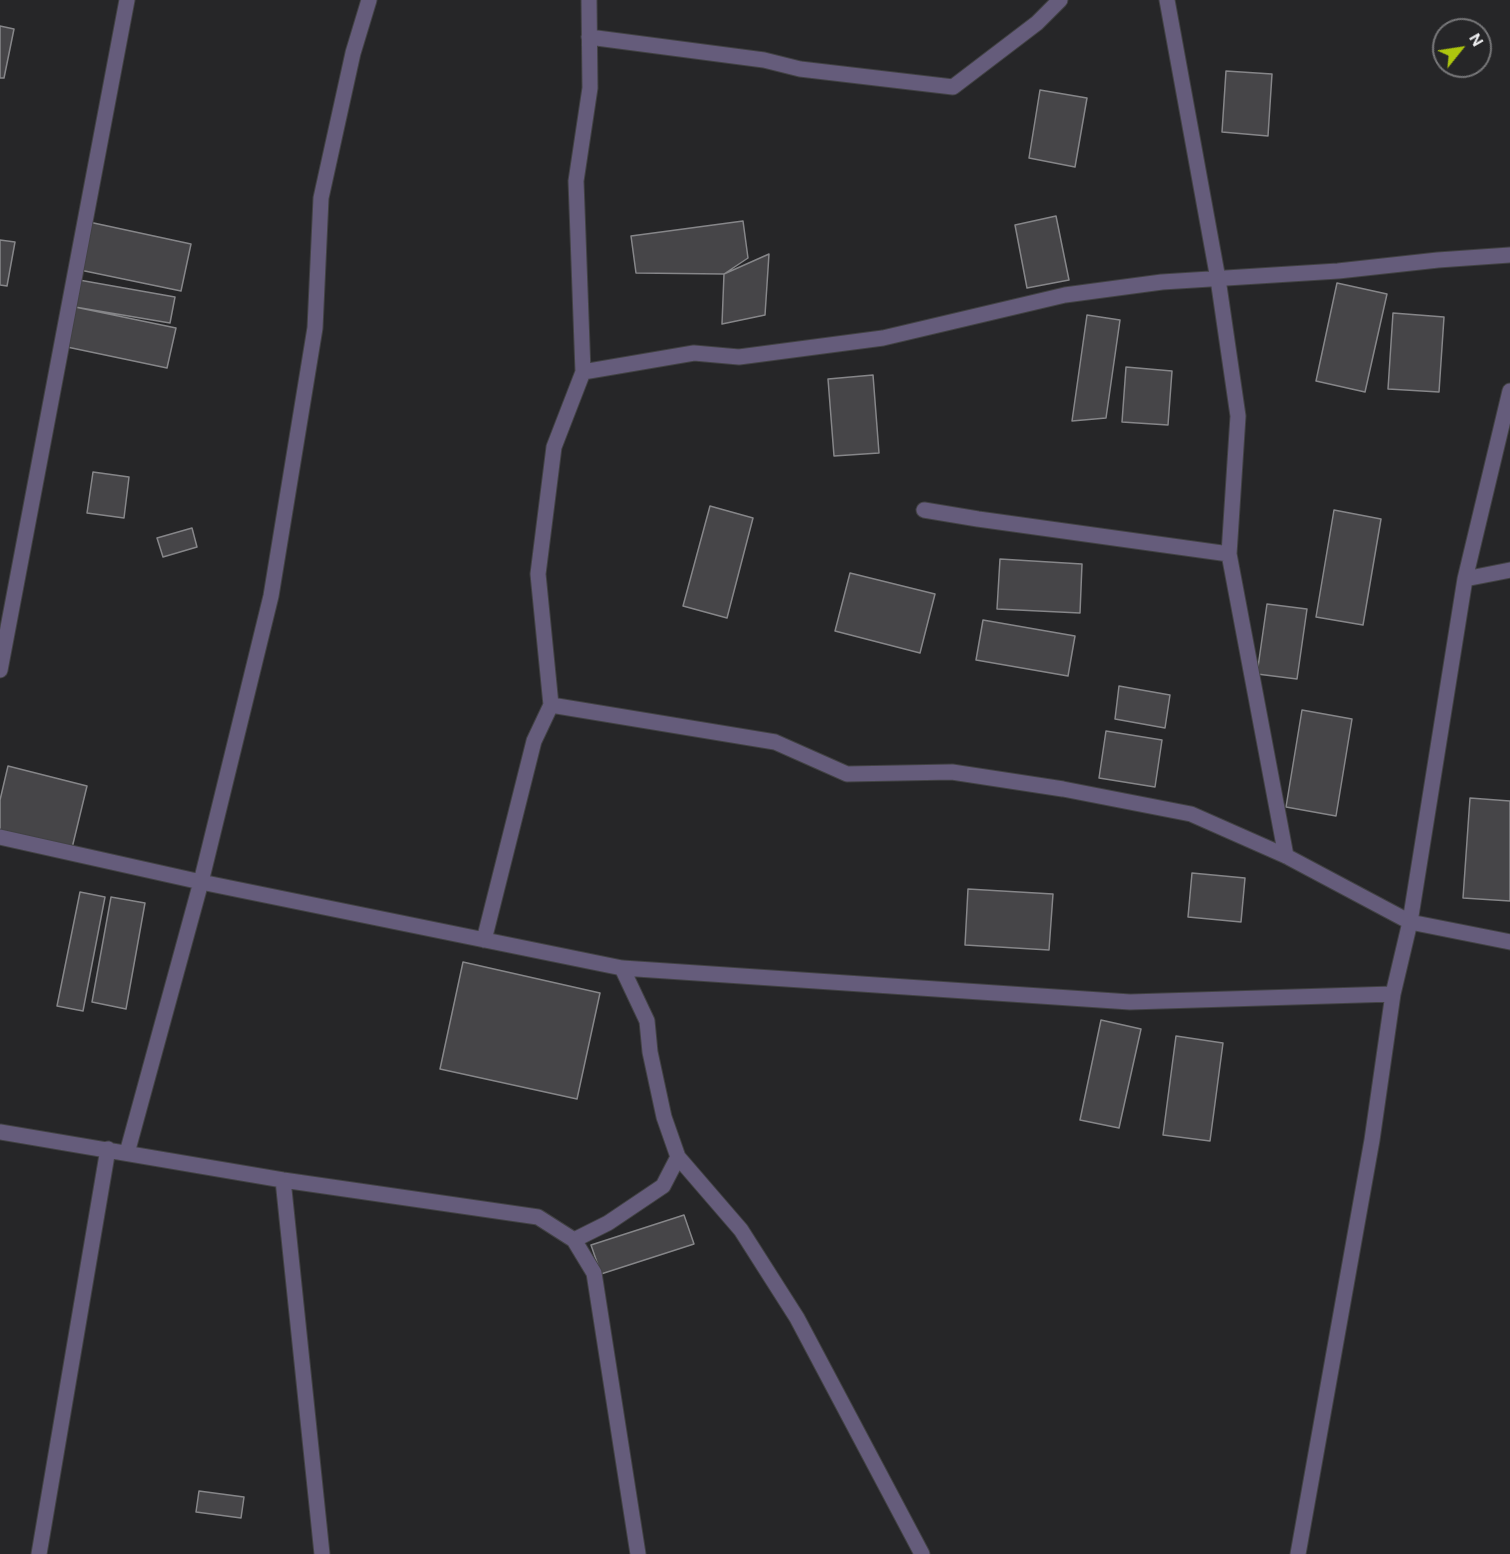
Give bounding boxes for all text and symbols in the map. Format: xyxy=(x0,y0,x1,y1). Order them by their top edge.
north arrow xyxy=(1432,18,1492,78)
text: N xyxy=(1464,29,1488,50)

